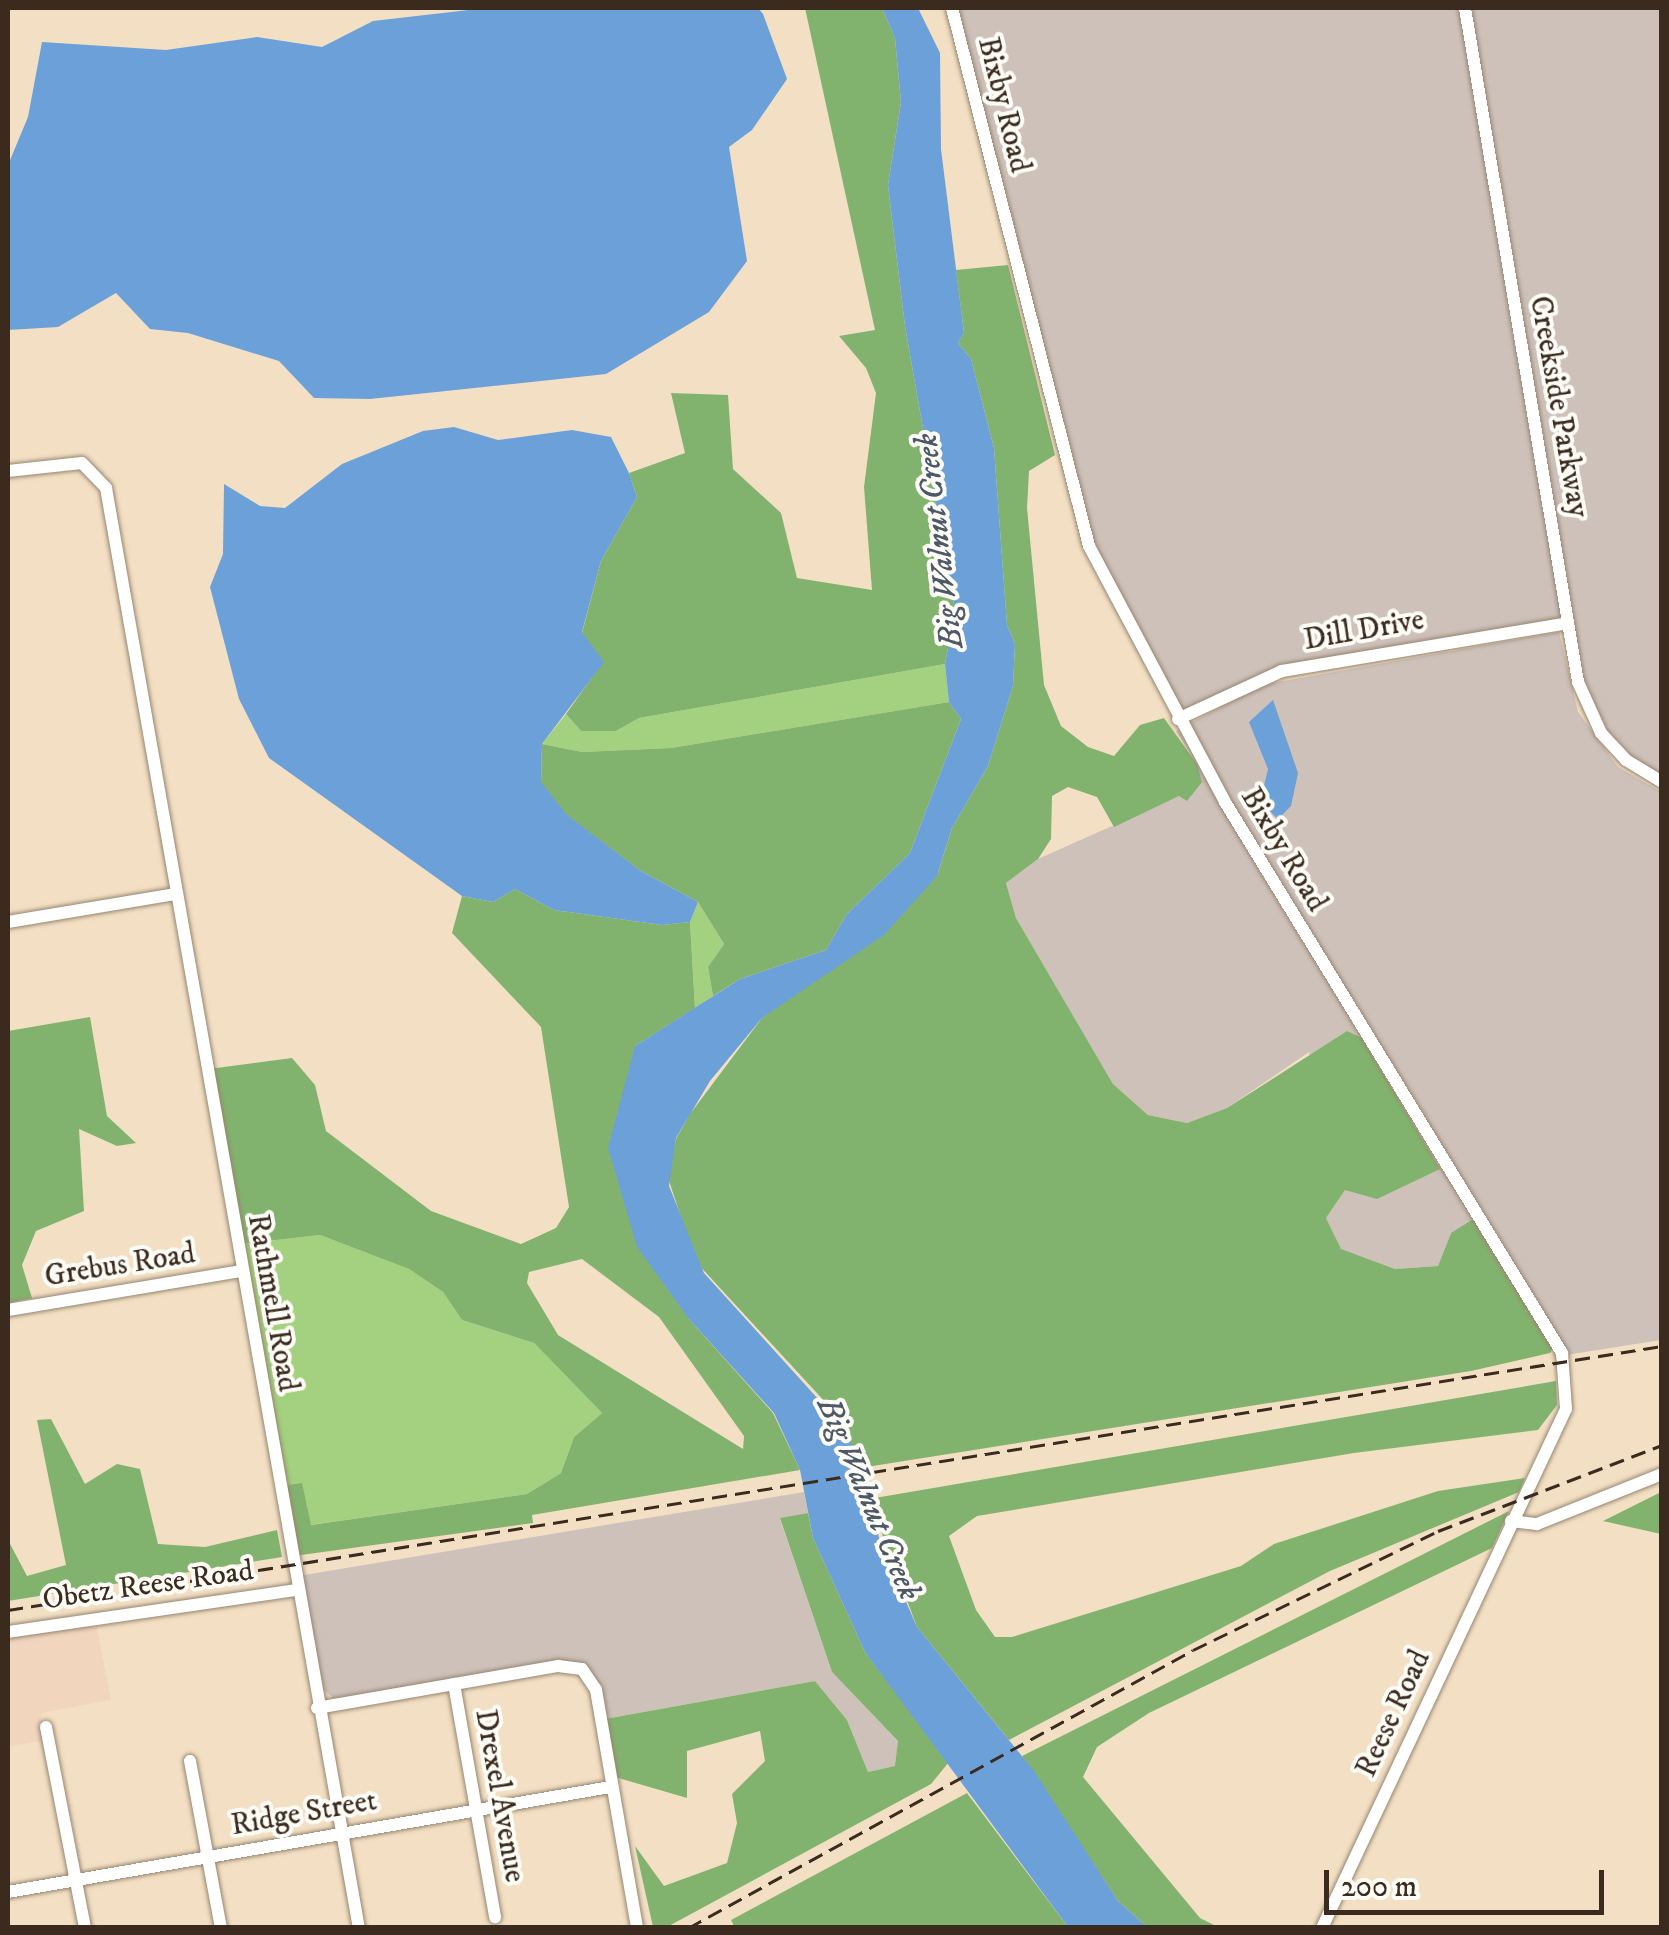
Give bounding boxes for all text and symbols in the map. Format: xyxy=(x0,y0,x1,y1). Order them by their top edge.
street label: Bixby Road xyxy=(969,34,1037,176)
street label: Creekside Parkway xyxy=(1521,293,1595,521)
water label: Big Walnut Creek xyxy=(908,431,972,651)
street label: Dill Drive xyxy=(1301,603,1427,659)
street label: Bixby Road xyxy=(1232,782,1334,918)
street label: Rathmell Road xyxy=(239,1212,305,1394)
street label: Grebus Road xyxy=(42,1236,198,1296)
water label: Big Walnut Creek xyxy=(808,1392,928,1606)
street label: Obetz Reese Road xyxy=(40,1553,256,1619)
street label: Reese Road xyxy=(1349,1645,1439,1783)
street label: Drexel Avenue xyxy=(466,1707,532,1885)
street label: Ridge Street xyxy=(228,1784,380,1844)
scale bar xyxy=(1329,1850,1609,1912)
text: 200 m xyxy=(1341,1869,1417,1906)

